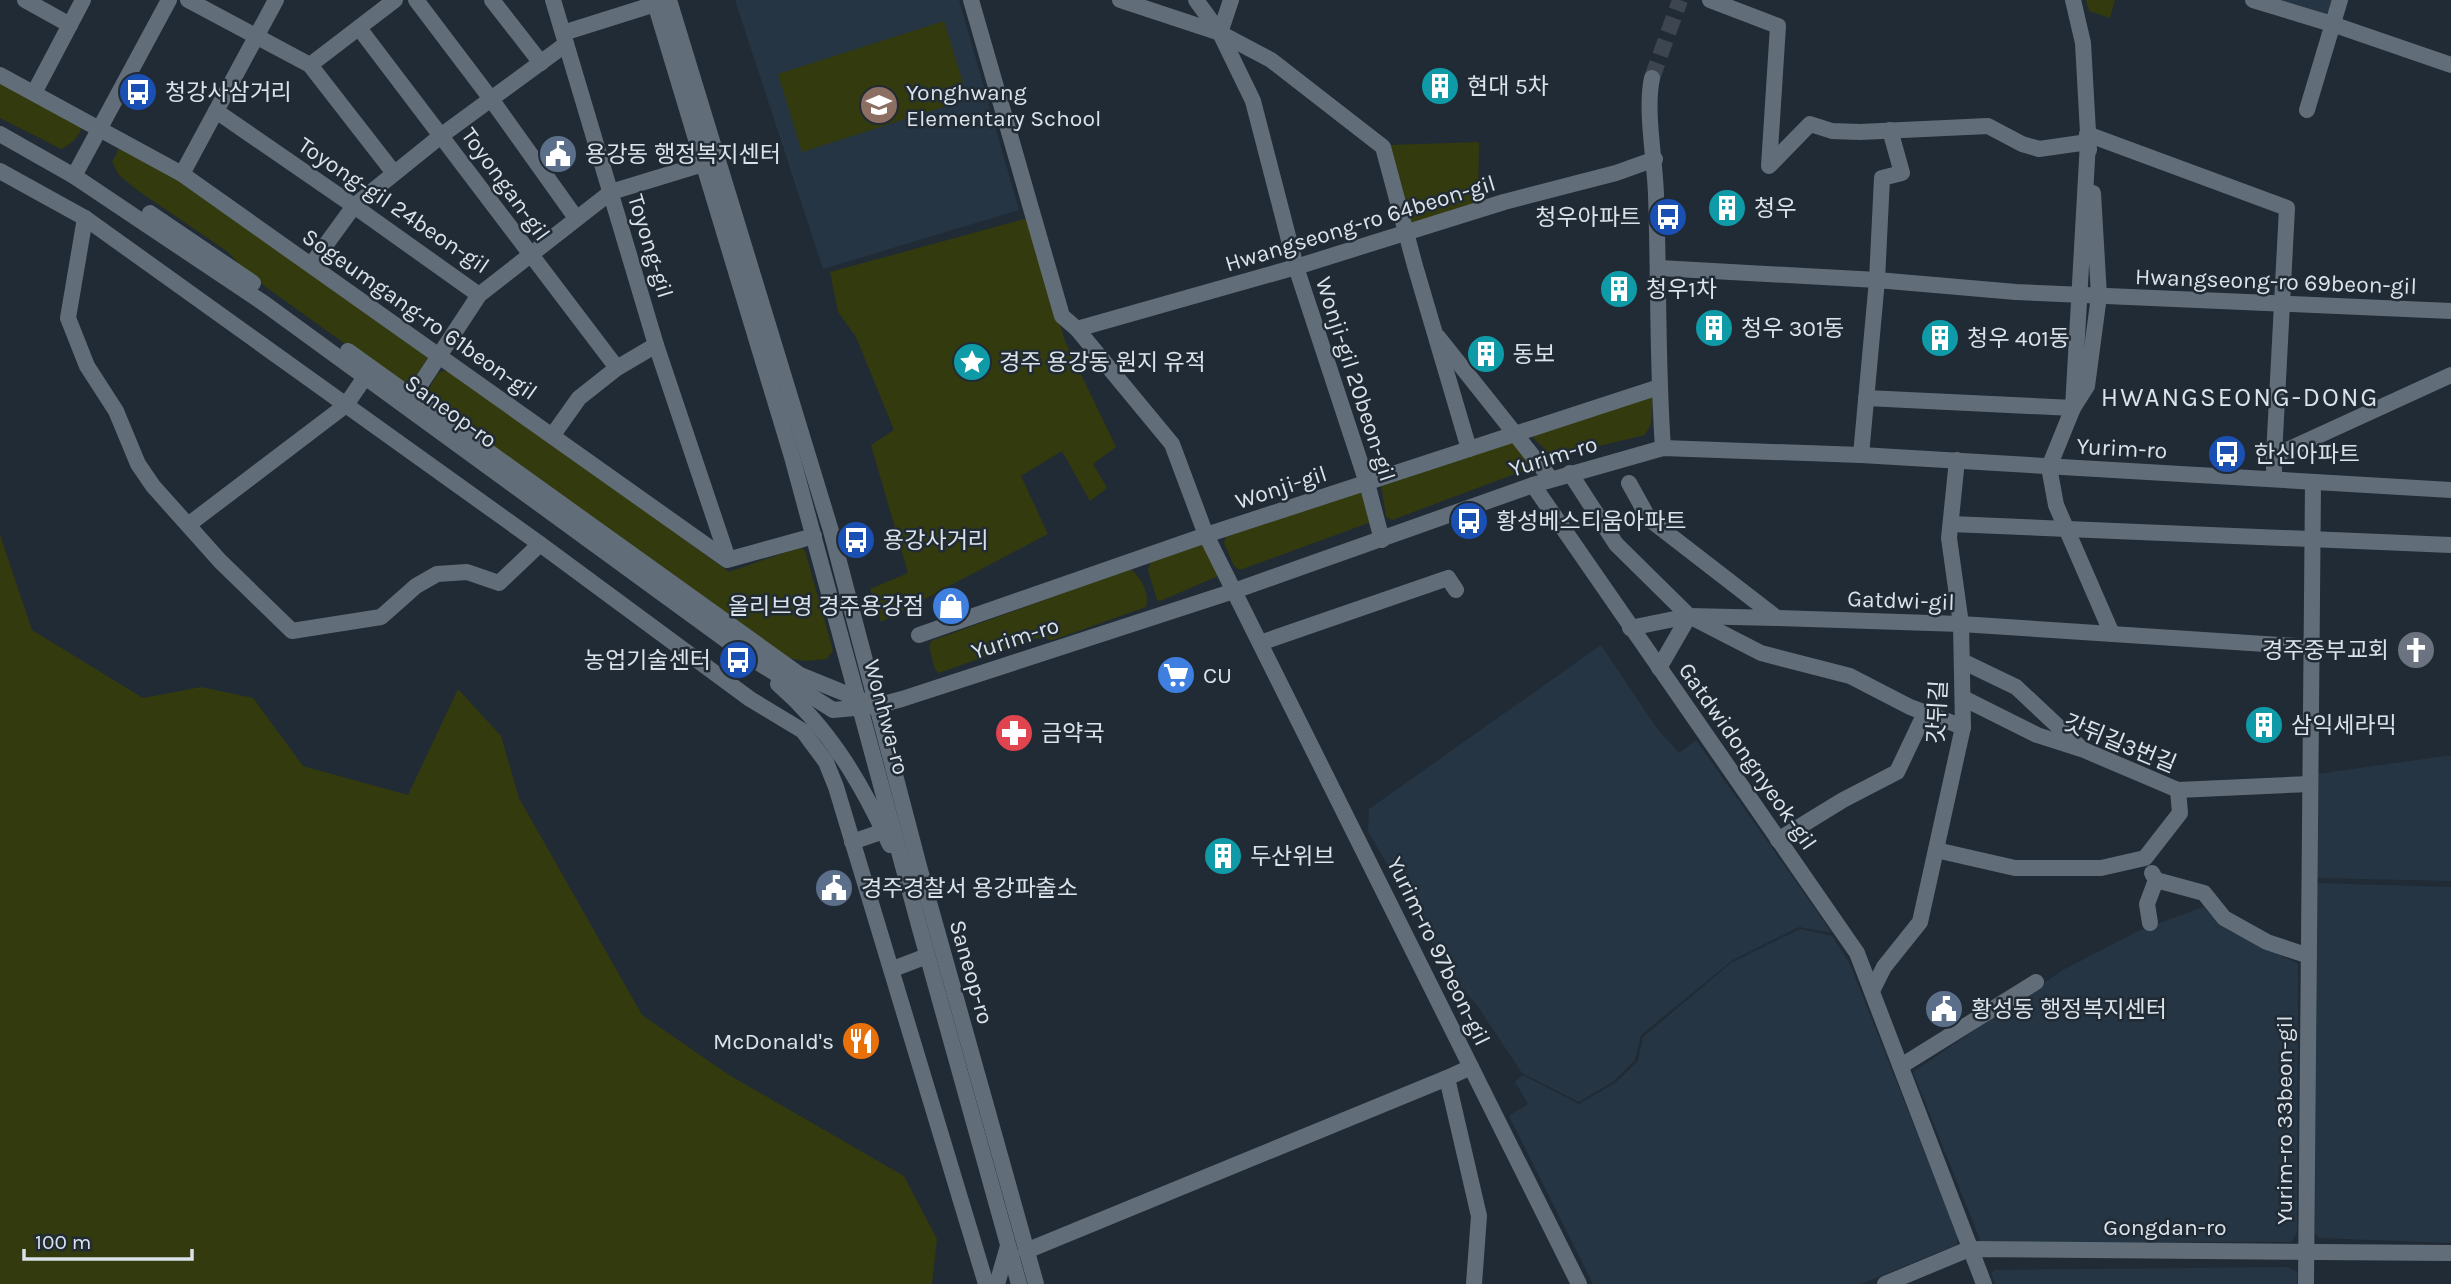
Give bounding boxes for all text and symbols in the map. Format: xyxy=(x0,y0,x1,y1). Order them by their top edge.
building icon: 현대 5차 xyxy=(1419,65,1461,107)
bus stop icon: 청강사삼거리 xyxy=(117,71,159,113)
place label: 현대 5차 xyxy=(1467,73,1549,100)
place label: 청강사삼거리 xyxy=(165,79,292,106)
place label: Yonghwang Elementary School xyxy=(906,79,1101,132)
school or university icon: Yonghwang Elementary School xyxy=(858,84,900,126)
street label: Toyongan-gil xyxy=(456,122,556,246)
street label: Toyong-gil 24beon-gil xyxy=(293,131,494,279)
public building icon: 용강동 행정복지센터 xyxy=(537,133,579,175)
place label: 용강동 행정복지센터 xyxy=(585,141,781,168)
street label: Hwangseong-ro 64beon-gil xyxy=(1222,169,1499,278)
building icon: 청우 xyxy=(1706,187,1748,229)
street label: Toyong-gil xyxy=(622,191,679,301)
place label: 청우 xyxy=(1754,195,1796,222)
bus stop icon: 청우아파트 xyxy=(1647,196,1689,238)
place label: 청우아파트 xyxy=(1535,204,1641,231)
street label: Sogeumgang-ro 61beon-gil xyxy=(297,223,542,406)
street label: Hwangseong-ro 69beon-gil xyxy=(2135,263,2417,300)
building icon: 청우1차 xyxy=(1598,268,1640,310)
street label: Wonji-gil 20beon-gil xyxy=(1310,274,1401,485)
place label: 청우1차 xyxy=(1646,276,1717,303)
building icon: 청우 301동 xyxy=(1693,307,1735,349)
place label: 청우 301동 xyxy=(1741,315,1845,342)
building icon: 청우 401동 xyxy=(1919,317,1961,359)
place label: 청우 401동 xyxy=(1967,325,2070,352)
building icon: 동보 xyxy=(1465,333,1507,375)
place icon: 경주 용강동 원지 유적 xyxy=(951,341,993,383)
place label: 동보 xyxy=(1513,341,1555,368)
place label: 경주 용강동 원지 유적 xyxy=(999,349,1206,376)
street label: Saneop-ro xyxy=(399,369,502,454)
district label: HWANGSEONG-DONG xyxy=(2101,382,2379,413)
street label: Yurim-ro xyxy=(1506,430,1600,483)
street label: Yurim-ro xyxy=(2076,433,2168,464)
bus stop icon: 한신아파트 xyxy=(2206,433,2248,475)
place label: 한신아파트 xyxy=(2254,441,2360,468)
street label: Wonji-gil xyxy=(1232,460,1330,515)
bus stop icon: 황성베스티움아파트 xyxy=(1448,500,1490,542)
place label: 황성베스티움아파트 xyxy=(1496,508,1686,535)
bus stop icon: 용강사거리 xyxy=(835,519,877,561)
place label: 용강사거리 xyxy=(883,527,989,554)
shop icon: 올리브영 경주용강점 xyxy=(930,585,972,627)
street label: Gatdwi-gil xyxy=(1847,585,1955,616)
place label: 올리브영 경주용강점 xyxy=(728,593,924,620)
street label: Yurim-ro xyxy=(968,612,1062,665)
church icon: 경주중부교회 xyxy=(2395,629,2437,671)
place label: 경주중부교회 xyxy=(2262,637,2389,664)
bus stop icon: 농업기술센터 xyxy=(717,639,759,681)
place label: 농업기술센터 xyxy=(584,647,711,674)
supermarket icon: CU xyxy=(1155,654,1197,696)
street label: Wonhwa-ro xyxy=(858,656,915,778)
street label: Gatdwidongnyeok-gil xyxy=(1673,657,1822,855)
place label: CU xyxy=(1203,662,1232,689)
street label: 갓뒤길 xyxy=(1922,680,1953,744)
building icon: 삼익세라믹 xyxy=(2243,704,2285,746)
street label: 갓뒤길3번길 xyxy=(2059,709,2180,778)
pharmacy icon: 금약국 xyxy=(993,712,1035,754)
place label: 삼익세라믹 xyxy=(2291,712,2397,739)
place label: 금약국 xyxy=(1041,720,1104,747)
building icon: 두산위브 xyxy=(1202,835,1244,877)
place label: 두산위브 xyxy=(1250,843,1335,870)
street label: Yurim-ro 97beon-gil xyxy=(1381,853,1496,1050)
public building icon: 경주경찰서 용강파출소 xyxy=(813,867,855,909)
place label: 경주경찰서 용강파출소 xyxy=(861,875,1078,902)
street label: Saneop-ro xyxy=(944,917,999,1027)
public building icon: 황성동 행정복지센터 xyxy=(1923,988,1965,1030)
place label: 황성동 행정복지센터 xyxy=(1971,996,2167,1023)
street label: Yurim-ro 33beon-gil xyxy=(2271,1015,2298,1225)
restaurant icon: McDonald's xyxy=(840,1020,882,1062)
place label: McDonald's xyxy=(713,1028,834,1055)
street label: Gongdan-ro xyxy=(2103,1214,2227,1241)
scale bar xyxy=(24,1218,192,1262)
text: 100 m xyxy=(35,1230,92,1254)

